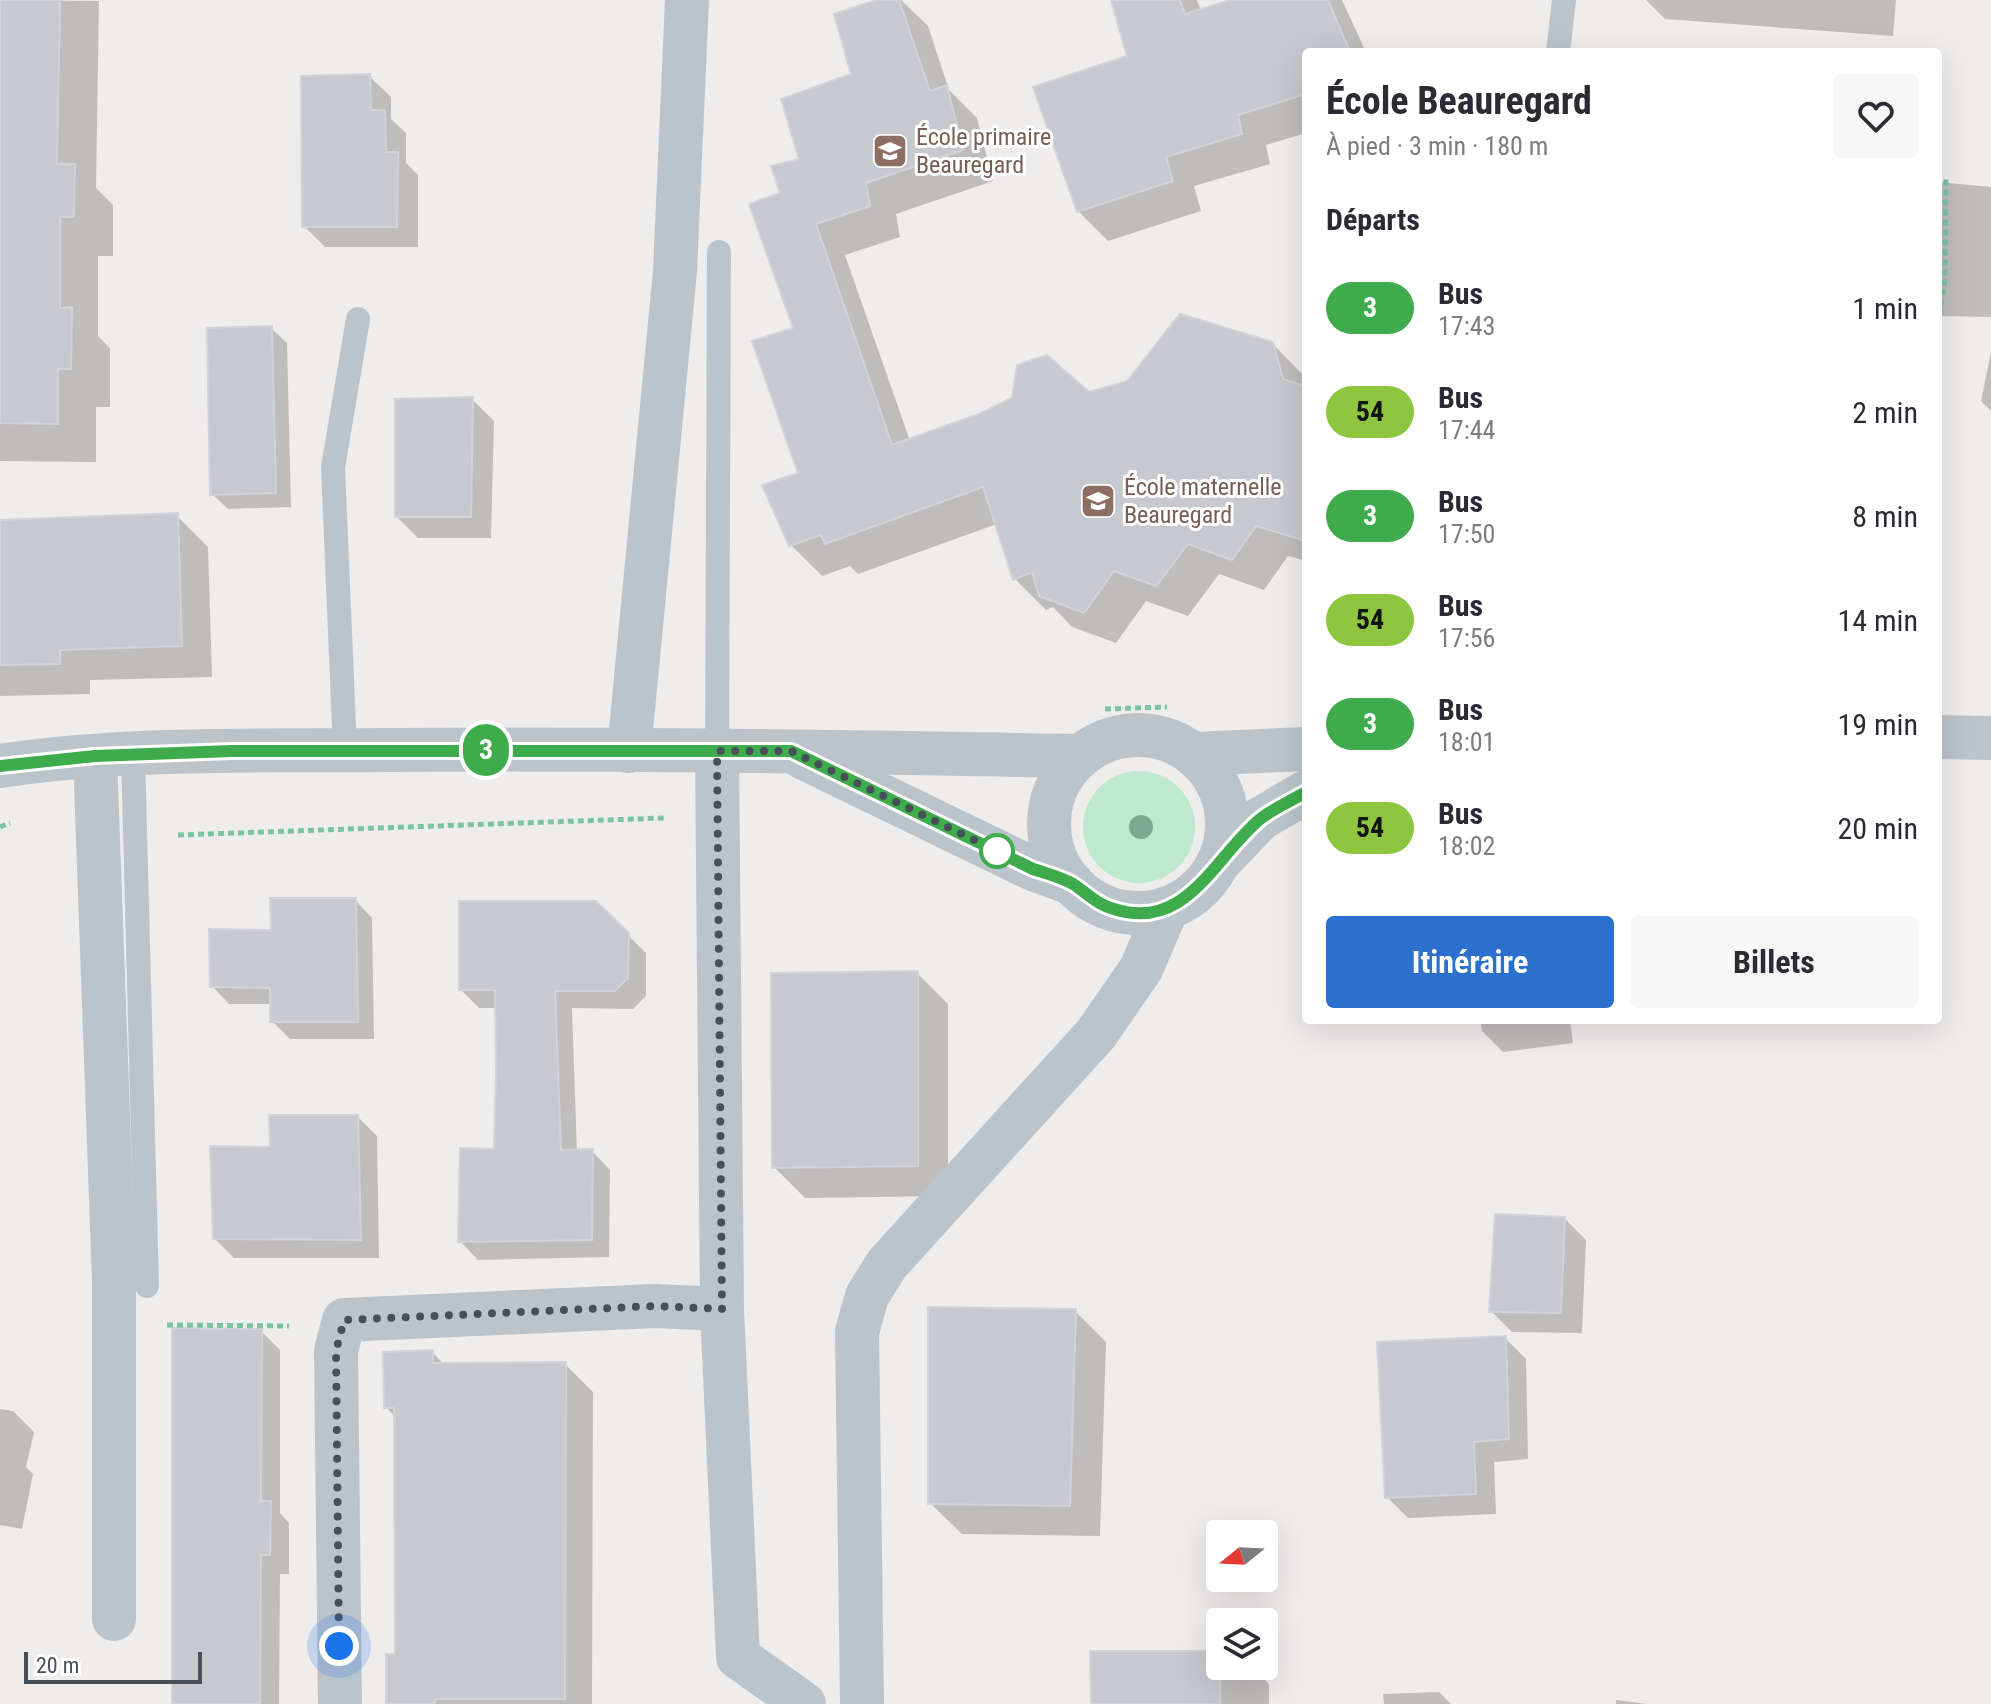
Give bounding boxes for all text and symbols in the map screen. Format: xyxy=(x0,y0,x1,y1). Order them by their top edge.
button: heart xyxy=(1834,74,1918,158)
text: École Beauregard xyxy=(1326,79,1592,123)
place label: École primaire Beauregard xyxy=(916,123,1051,179)
text: À pied · 3 min · 180 m xyxy=(1326,131,1548,161)
school or university icon: École primaire Beauregard xyxy=(871,132,909,170)
text: Départs xyxy=(1326,202,1420,237)
text: Bus xyxy=(1438,276,1483,311)
text: 3 xyxy=(1363,291,1377,324)
text: 1 min xyxy=(1852,291,1918,326)
text: 17:43 xyxy=(1438,311,1495,341)
text: Bus xyxy=(1438,380,1483,415)
text: 54 xyxy=(1356,395,1384,428)
text: 2 min xyxy=(1852,395,1918,430)
text: 17:44 xyxy=(1438,415,1495,445)
place label: École maternelle Beauregard xyxy=(1124,473,1281,529)
school or university icon: École maternelle Beauregard xyxy=(1079,482,1117,520)
text: Bus xyxy=(1438,484,1483,519)
text: 3 xyxy=(1363,499,1377,532)
text: 8 min xyxy=(1852,499,1918,534)
text: 17:50 xyxy=(1438,519,1495,549)
text: Bus xyxy=(1438,588,1483,623)
text: 54 xyxy=(1356,603,1384,636)
text: 14 min xyxy=(1837,603,1918,638)
text: 17:56 xyxy=(1438,623,1495,653)
text: Bus xyxy=(1438,692,1483,727)
text: 3 xyxy=(1363,707,1377,740)
text: 19 min xyxy=(1837,707,1918,742)
line badge: 3 xyxy=(460,724,512,776)
text: 18:01 xyxy=(1438,727,1495,757)
text: 3 xyxy=(479,733,493,766)
text: Bus xyxy=(1438,796,1483,831)
text: 54 xyxy=(1356,811,1384,844)
text: 20 min xyxy=(1837,811,1918,846)
text: 18:02 xyxy=(1438,831,1495,861)
unlabelled marker xyxy=(980,834,1014,868)
button: Itinéraire xyxy=(1326,916,1614,1008)
button: Billets xyxy=(1630,916,1918,1008)
north arrow xyxy=(1206,1520,1278,1592)
map controls xyxy=(1206,1520,1278,1680)
button: layers xyxy=(1206,1608,1278,1680)
your location xyxy=(319,1626,359,1666)
scale bar xyxy=(24,1648,202,1684)
text: 20 m xyxy=(36,1653,79,1678)

